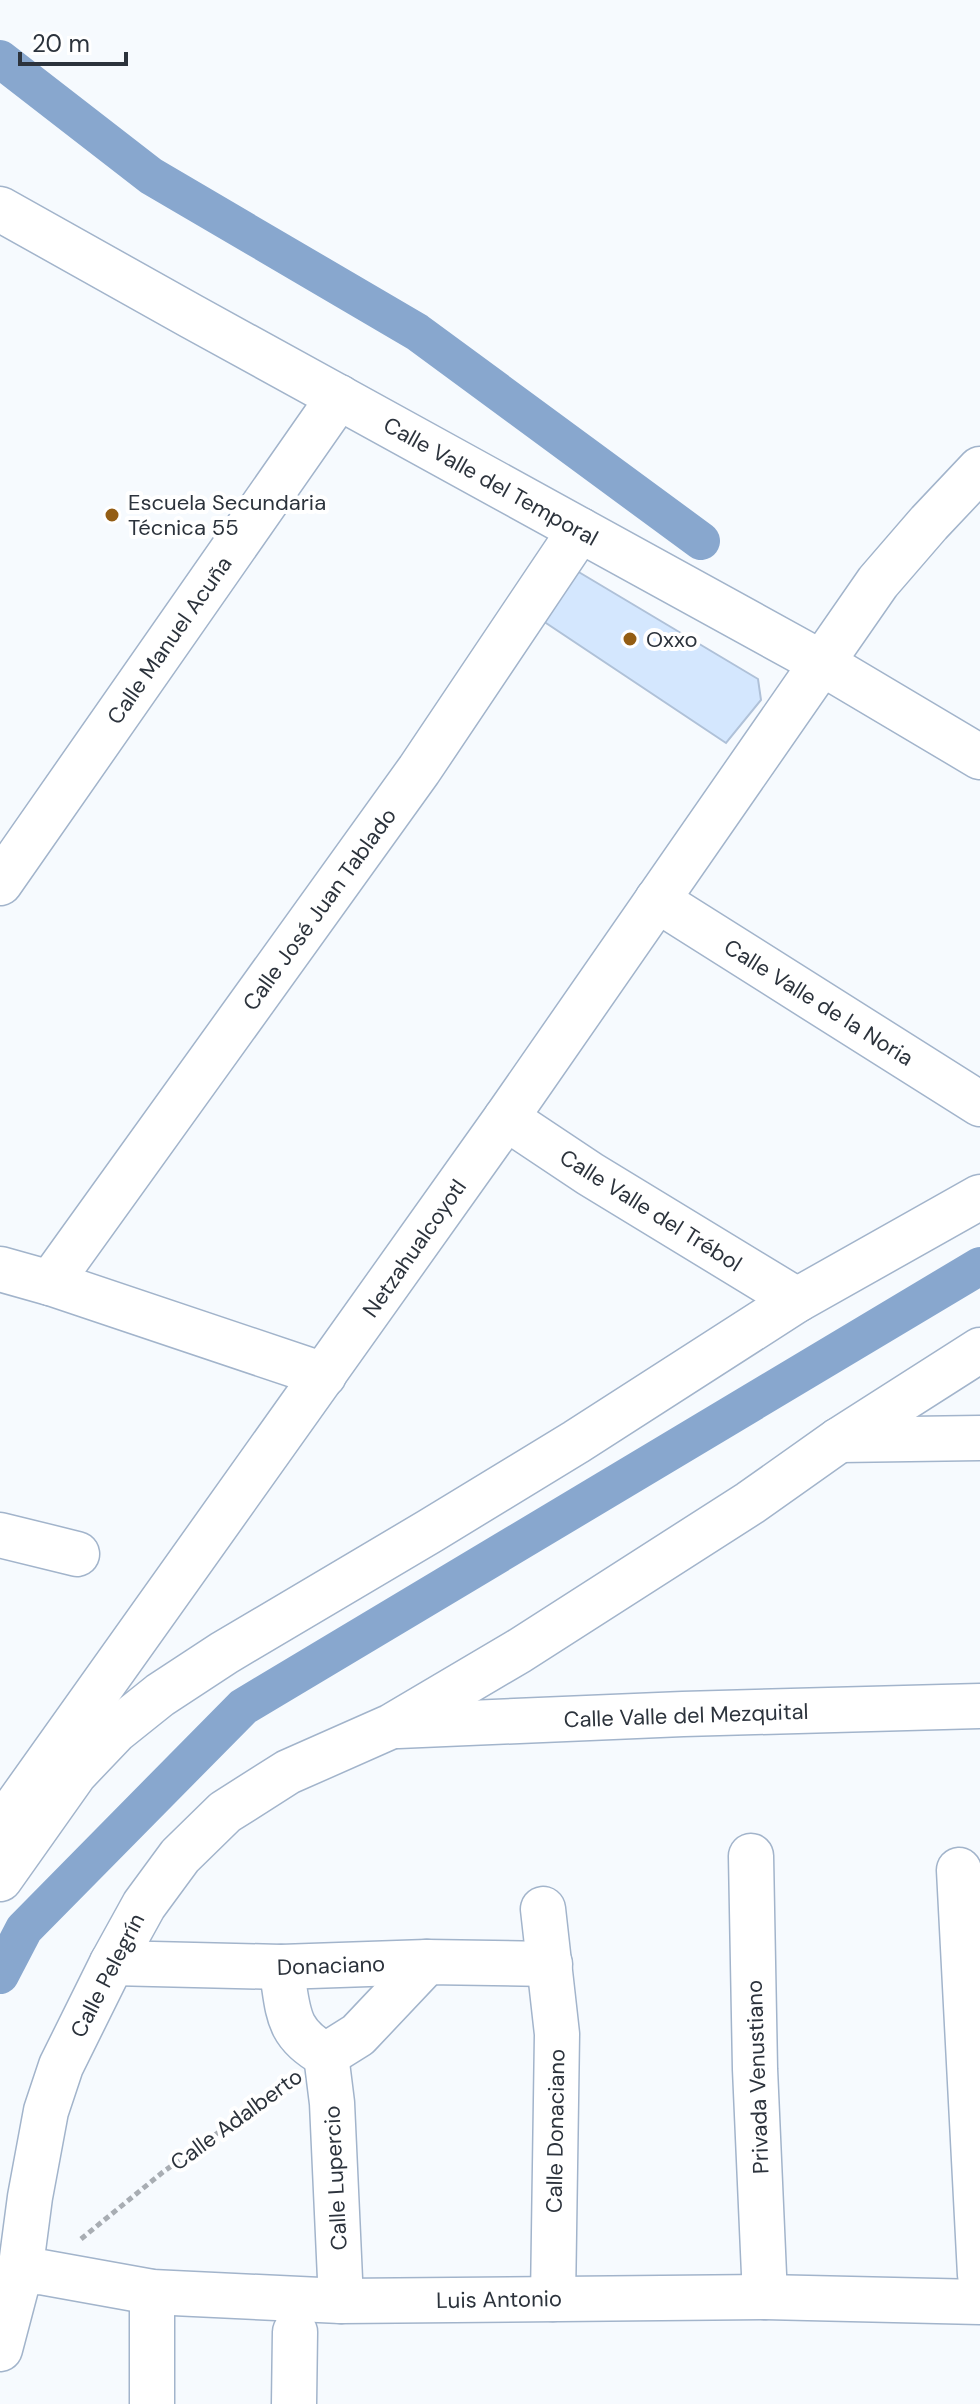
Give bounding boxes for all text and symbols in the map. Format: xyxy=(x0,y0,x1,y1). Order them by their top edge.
scale bar xyxy=(20,16,126,66)
text: 20 m xyxy=(32,28,90,59)
street label: Calle Valle del Temporal xyxy=(378,410,603,553)
place label: Escuela Secundaria Técnica 55 xyxy=(128,488,326,542)
marker: Escuela Secundaria Técnica 55 xyxy=(103,506,121,524)
street label: Calle Manuel Acuña xyxy=(101,551,238,730)
place label: Oxxo xyxy=(646,625,697,654)
marker: Oxxo xyxy=(621,630,639,648)
street label: Calle José Juan Tablado xyxy=(236,802,403,1016)
street label: Calle Valle de la Noria xyxy=(719,932,919,1072)
street label: Calle Valle del Trébol xyxy=(554,1143,747,1278)
street label: Netzahualcoyotl xyxy=(356,1174,473,1323)
street label: Calle Valle del Mezquital xyxy=(563,1697,809,1734)
street label: Calle Pelegrín xyxy=(64,1908,151,2042)
street label: Donaciano xyxy=(276,1949,386,1982)
street label: Privada Venustiano xyxy=(740,1980,775,2174)
street label: Calle Donaciano xyxy=(540,2049,571,2213)
street label: Calle Adalberto xyxy=(165,2062,308,2177)
street label: Calle Lupercio xyxy=(317,2105,354,2251)
street label: Luis Antonio xyxy=(436,2284,562,2315)

